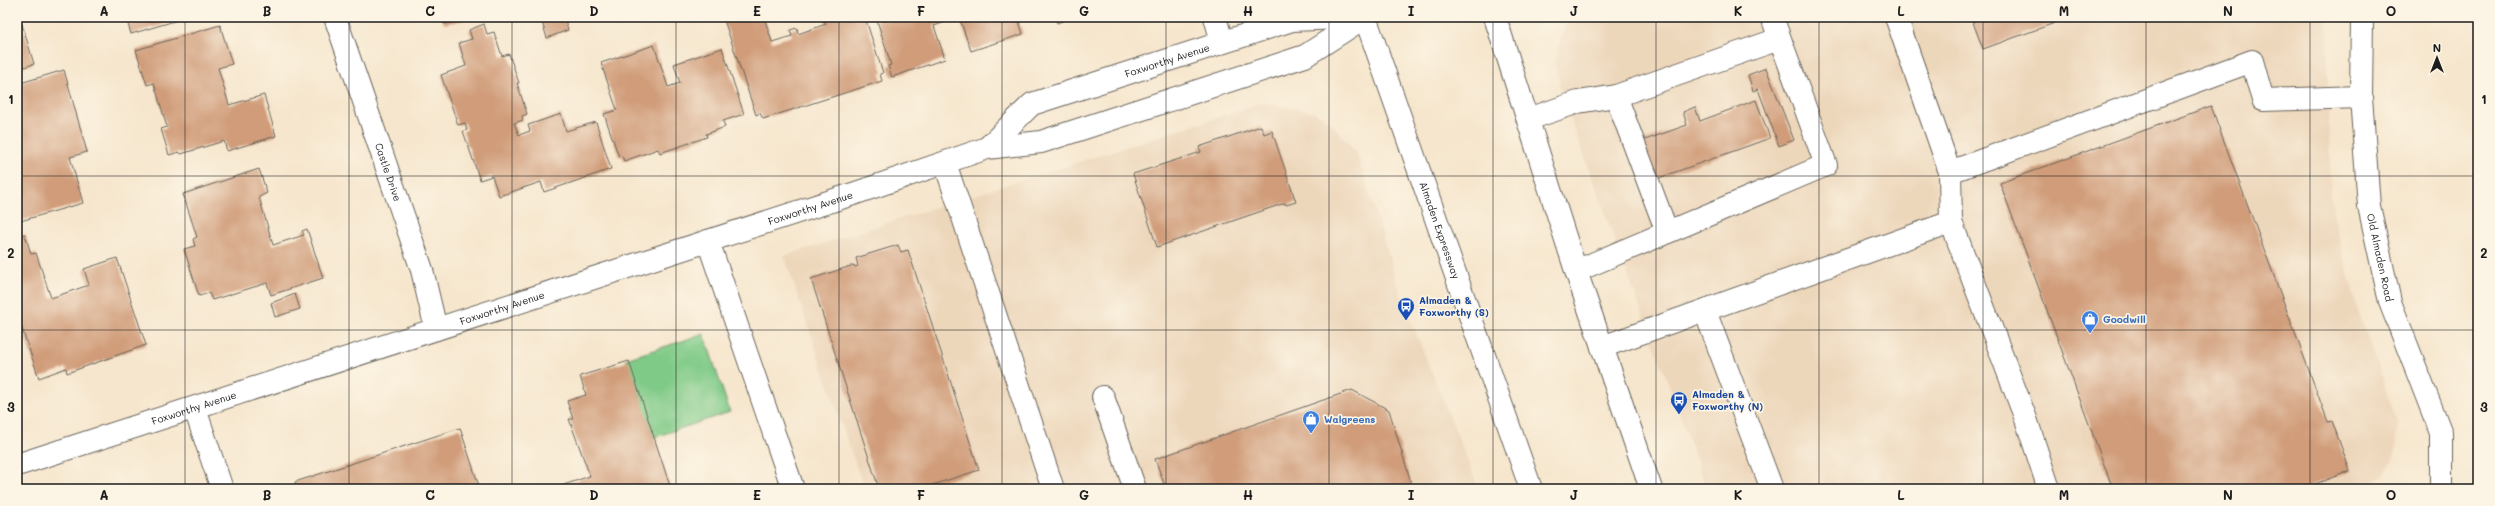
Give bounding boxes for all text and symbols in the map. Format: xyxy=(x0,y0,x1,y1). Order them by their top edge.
text: A xyxy=(99,2,109,19)
text: B xyxy=(263,2,272,19)
text: C xyxy=(425,2,435,19)
text: D xyxy=(589,2,599,19)
text: E xyxy=(753,2,761,19)
text: F xyxy=(917,2,925,19)
text: G xyxy=(1079,2,1089,19)
text: H xyxy=(1243,2,1253,19)
text: I xyxy=(1408,2,1415,19)
text: J xyxy=(1570,2,1578,19)
text: K xyxy=(1734,2,1743,19)
text: L xyxy=(1897,2,1905,19)
text: M xyxy=(2059,2,2069,19)
text: N xyxy=(2223,2,2233,19)
text: O xyxy=(2386,2,2396,19)
north arrow xyxy=(2417,38,2457,78)
street label: Foxworthy Avenue xyxy=(1123,40,1211,81)
text: N xyxy=(2433,40,2441,55)
text: 1 xyxy=(8,90,14,107)
text: 1 xyxy=(2481,90,2487,107)
street label: Castle Drive xyxy=(372,141,405,203)
street label: Almaden Expressway xyxy=(1416,180,1464,281)
street label: Foxworthy Avenue xyxy=(766,187,855,228)
street label: Old Almaden Road xyxy=(2364,212,2397,303)
text: 2 xyxy=(7,244,15,261)
text: 2 xyxy=(2480,244,2488,261)
street label: Foxworthy Avenue xyxy=(458,287,546,328)
place label: Almaden & Foxworthy (S) xyxy=(1419,293,1489,319)
bus stop icon: Almaden & Foxworthy (S) xyxy=(1396,296,1416,321)
shop icon: Goodwill xyxy=(2080,309,2100,334)
place label: Goodwill xyxy=(2103,312,2146,326)
street label: Foxworthy Avenue xyxy=(150,387,238,428)
place label: Almaden & Foxworthy (N) xyxy=(1692,387,1763,413)
bus stop icon: Almaden & Foxworthy (N) xyxy=(1669,390,1689,415)
text: 3 xyxy=(7,398,15,415)
text: 3 xyxy=(2480,398,2488,415)
shop icon: Walgreens xyxy=(1301,409,1321,434)
place label: Walgreens xyxy=(1324,412,1375,426)
text: A xyxy=(99,486,109,503)
text: B xyxy=(263,486,272,503)
text: C xyxy=(425,486,435,503)
text: D xyxy=(589,486,599,503)
text: E xyxy=(753,486,761,503)
text: F xyxy=(917,486,925,503)
text: G xyxy=(1079,486,1089,503)
text: H xyxy=(1243,486,1253,503)
text: I xyxy=(1408,486,1415,503)
text: J xyxy=(1570,486,1578,503)
text: K xyxy=(1734,486,1743,503)
text: L xyxy=(1897,486,1905,503)
text: M xyxy=(2059,486,2069,503)
text: N xyxy=(2223,486,2233,503)
text: O xyxy=(2386,486,2396,503)

